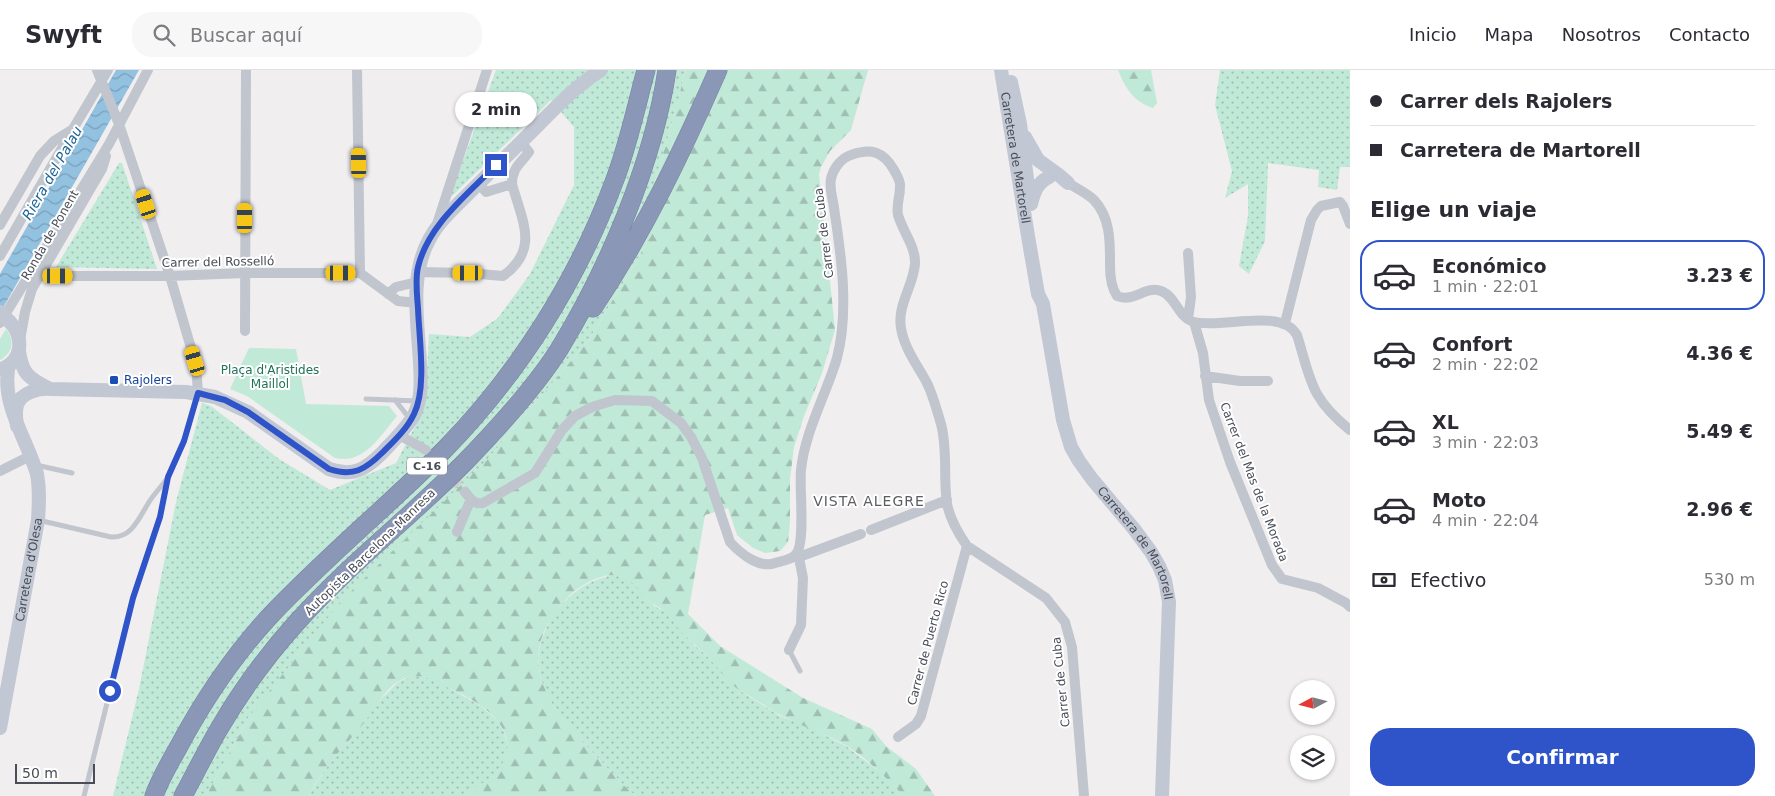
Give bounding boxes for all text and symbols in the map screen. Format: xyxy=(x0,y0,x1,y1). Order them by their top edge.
search box xyxy=(132,12,482,57)
text: Swyft xyxy=(25,21,102,49)
icon: search xyxy=(150,21,178,49)
text: Buscar aquí xyxy=(190,24,302,46)
text: Inicio xyxy=(1409,24,1457,45)
text: Mapa xyxy=(1485,24,1534,45)
text: Nosotros xyxy=(1562,24,1641,45)
text: Contacto xyxy=(1669,24,1750,45)
text: Carrer dels Rajolers xyxy=(1400,90,1612,112)
street label: Carretera de Martorell xyxy=(998,91,1033,225)
callout: 2 min xyxy=(455,92,537,128)
text: 2 min xyxy=(471,100,521,119)
water label: Riera del Palau xyxy=(19,123,85,223)
text: Carretera de Martorell xyxy=(1400,139,1641,161)
car xyxy=(351,148,366,178)
route end xyxy=(485,154,507,176)
street label: Ronda de Ponent xyxy=(18,187,82,283)
car xyxy=(134,187,157,221)
street label: Carrer de Cuba xyxy=(812,187,836,279)
text: Elige un viaje xyxy=(1370,197,1537,222)
car xyxy=(237,203,252,233)
icon: car xyxy=(1372,253,1417,298)
street label: Carrer del Rosselló xyxy=(162,254,274,270)
text: Económico xyxy=(1432,255,1547,277)
text: 3.23 € xyxy=(1686,264,1753,286)
car xyxy=(326,266,356,281)
car xyxy=(453,266,483,281)
car xyxy=(43,269,73,284)
text: 1 min · 22:01 xyxy=(1432,277,1539,296)
icon: car xyxy=(1372,331,1417,376)
text: Confort xyxy=(1432,333,1512,355)
text: 4.36 € xyxy=(1686,342,1753,364)
car xyxy=(183,344,206,378)
text: 2 min · 22:02 xyxy=(1432,355,1539,374)
park label: Plaça d'Aristides Maillol xyxy=(221,363,319,391)
place label: Rajolers xyxy=(124,373,172,387)
marker: Rajolers xyxy=(108,374,120,386)
street label: Carrer del Mas de la Morada xyxy=(1217,400,1291,564)
icon: car xyxy=(1372,409,1417,454)
text: XL xyxy=(1432,411,1459,433)
text: 5.49 € xyxy=(1686,420,1753,442)
text: 3 min · 22:03 xyxy=(1432,433,1539,452)
road number: C-16 xyxy=(407,458,447,474)
street label: Carretera de Martorell xyxy=(1094,484,1175,601)
street label: Autopista Barcelona-Manresa xyxy=(302,486,438,618)
icon: car xyxy=(1372,487,1417,532)
text: Moto xyxy=(1432,489,1486,511)
district label: VISTA ALEGRE xyxy=(813,493,925,509)
text: 2.96 € xyxy=(1686,498,1753,520)
text: 4 min · 22:04 xyxy=(1432,511,1539,530)
street label: Carretera d'Olesa xyxy=(13,516,45,623)
icon: cash xyxy=(1370,566,1398,594)
text: Efectivo xyxy=(1410,569,1486,591)
text: 530 m xyxy=(1704,570,1755,589)
street label: Carrer de Puerto Rico xyxy=(905,579,951,707)
street label: Carrer de Cuba xyxy=(1049,636,1073,728)
route start xyxy=(99,680,121,702)
north arrow xyxy=(1290,680,1335,725)
map controls xyxy=(1290,680,1335,780)
button: Confirmar xyxy=(1370,728,1755,786)
button: layers xyxy=(1290,735,1335,780)
scale bar xyxy=(15,761,95,784)
text: 50 m xyxy=(22,765,58,781)

